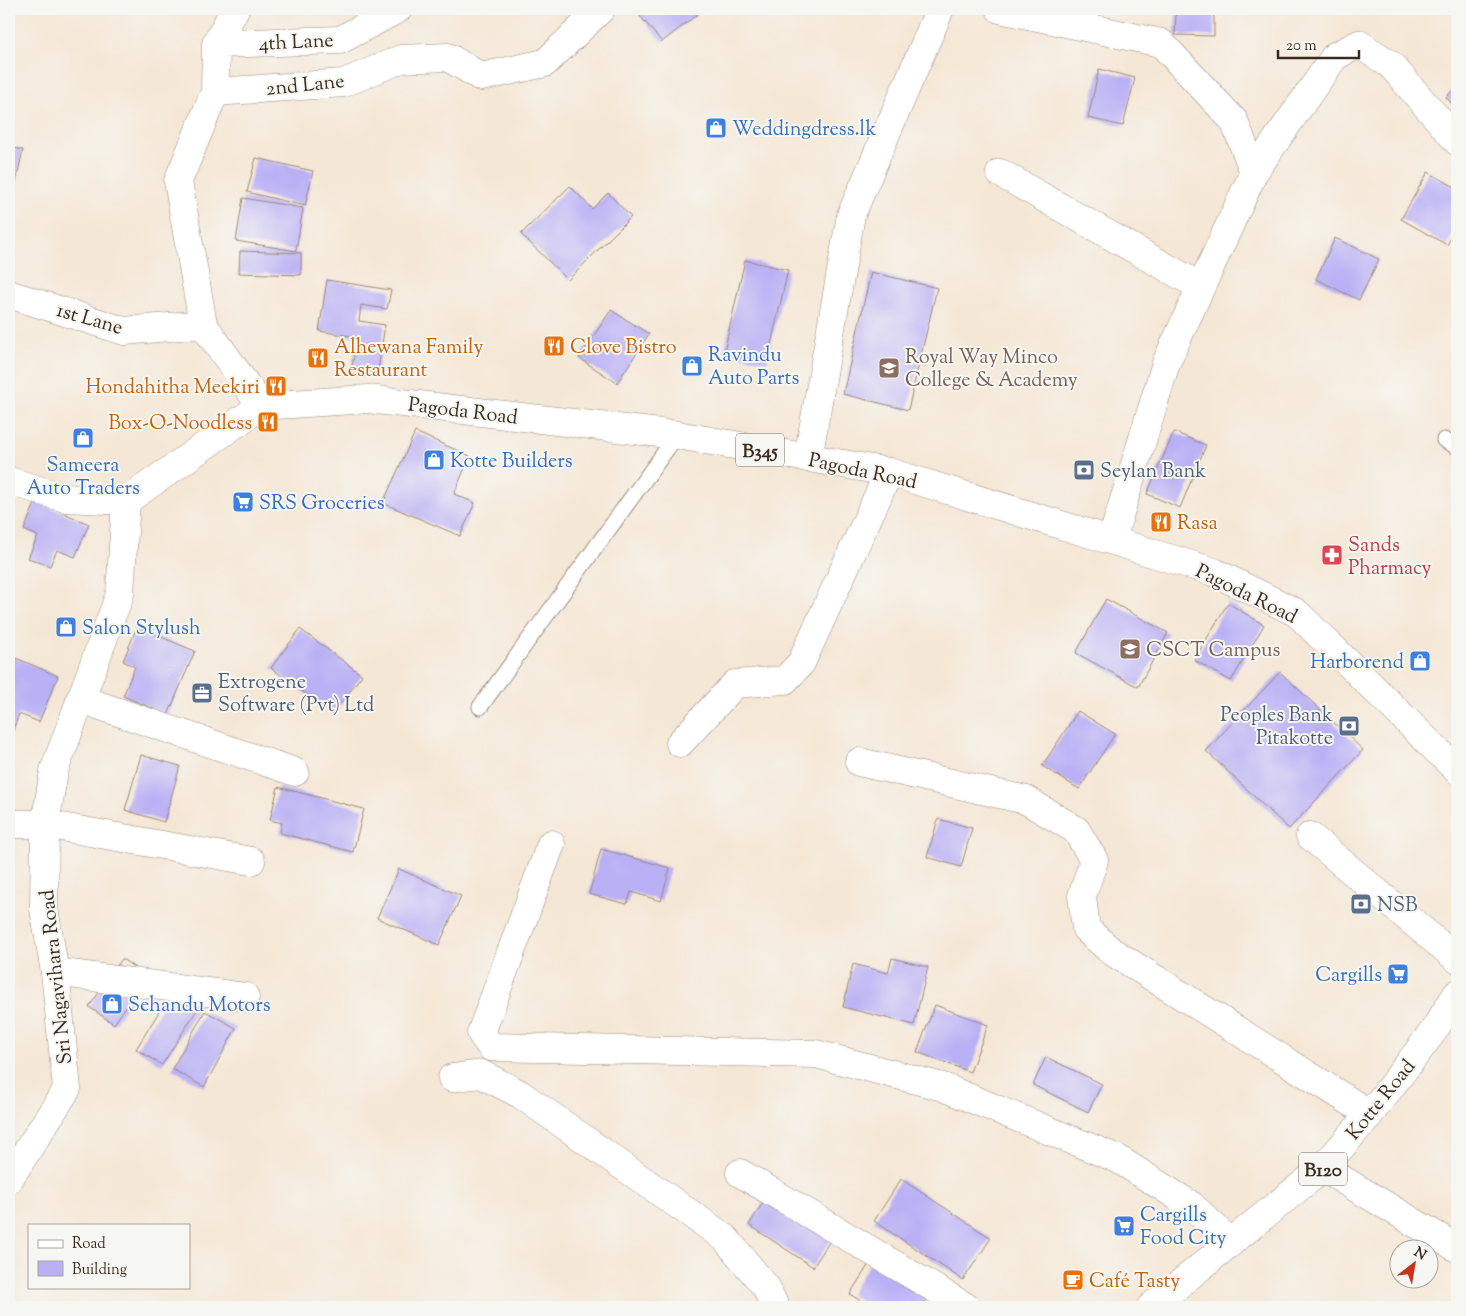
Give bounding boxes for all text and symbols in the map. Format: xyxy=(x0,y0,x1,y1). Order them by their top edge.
street label: 4th Lane xyxy=(258,27,334,60)
scale bar xyxy=(1278,28,1360,60)
text: 20 m xyxy=(1286,36,1317,57)
street label: 2nd Lane xyxy=(265,68,346,105)
shop icon: Weddingdress.lk xyxy=(704,116,728,140)
place label: Weddingdress.lk xyxy=(732,116,876,145)
street label: 1st Lane xyxy=(53,297,126,344)
place label: Alhewana Family Restaurant xyxy=(334,334,483,386)
restaurant icon: Clove Bistro xyxy=(542,334,566,358)
place label: Clove Bistro xyxy=(570,334,677,363)
place label: Ravindu Auto Parts xyxy=(708,342,799,394)
place label: Royal Way Minco College & Academy xyxy=(905,344,1078,396)
restaurant icon: Alhewana Family Restaurant xyxy=(306,346,330,370)
shop icon: Ravindu Auto Parts xyxy=(680,354,704,378)
school or university icon: Royal Way Minco College & Academy xyxy=(877,356,901,380)
place label: Hondahitha Meekiri xyxy=(85,374,260,403)
restaurant icon: Hondahitha Meekiri xyxy=(264,374,288,398)
street label: Pagoda Road xyxy=(406,391,519,434)
place label: Box-O-Noodless xyxy=(108,410,252,439)
restaurant icon: Box-O-Noodless xyxy=(256,410,280,434)
shop icon: Sameera Auto Traders xyxy=(71,426,95,450)
road number: B345 xyxy=(736,434,784,466)
street label: Pagoda Road xyxy=(806,447,919,498)
shop icon: Kotte Builders xyxy=(422,448,446,472)
place label: Kotte Builders xyxy=(450,448,573,477)
place label: Sameera Auto Traders xyxy=(26,452,140,504)
bank icon: Seylan Bank xyxy=(1072,458,1096,482)
place label: Seylan Bank xyxy=(1100,458,1206,487)
supermarket icon: SRS Groceries xyxy=(231,490,255,514)
place label: SRS Groceries xyxy=(259,490,385,519)
restaurant icon: Rasa xyxy=(1149,510,1173,534)
place label: Rasa xyxy=(1177,510,1218,539)
place label: Sands Pharmacy xyxy=(1348,532,1431,584)
pharmacy icon: Sands Pharmacy xyxy=(1320,543,1344,567)
street label: Pagoda Road xyxy=(1190,558,1302,632)
shop icon: Salon Stylush xyxy=(54,615,78,639)
place label: Salon Stylush xyxy=(82,615,201,644)
school or university icon: CSCT Campus xyxy=(1118,637,1142,661)
place label: CSCT Campus xyxy=(1146,637,1281,666)
place label: Harborend xyxy=(1310,649,1404,678)
shop icon: Harborend xyxy=(1408,649,1432,673)
place label: Extrogene Software (Pvt) Ltd xyxy=(218,669,374,721)
office icon: Extrogene Software (Pvt) Ltd xyxy=(190,681,214,705)
place label: Peoples Bank Pitakotte xyxy=(1220,702,1333,754)
bank icon: Peoples Bank Pitakotte xyxy=(1337,714,1361,738)
street label: Sri Nagavihara Road xyxy=(34,888,81,1066)
bank icon: NSB xyxy=(1349,892,1373,916)
place label: NSB xyxy=(1377,892,1418,921)
place label: Cargills xyxy=(1315,962,1382,991)
supermarket icon: Cargills xyxy=(1386,962,1410,986)
shop icon: Sehandu Motors xyxy=(100,992,124,1016)
place label: Sehandu Motors xyxy=(128,992,271,1021)
street label: Kotte Road xyxy=(1340,1054,1424,1147)
road number: B120 xyxy=(1299,1152,1347,1186)
place label: Cargills Food City xyxy=(1140,1202,1226,1254)
supermarket icon: Cargills Food City xyxy=(1112,1214,1136,1238)
legend xyxy=(28,1224,190,1288)
text: Road xyxy=(72,1234,106,1255)
north arrow xyxy=(1388,1238,1438,1288)
text: N xyxy=(1410,1243,1430,1266)
text: Building xyxy=(72,1260,127,1281)
cafe icon: Café Tasty xyxy=(1061,1268,1085,1292)
place label: Café Tasty xyxy=(1089,1268,1180,1297)

